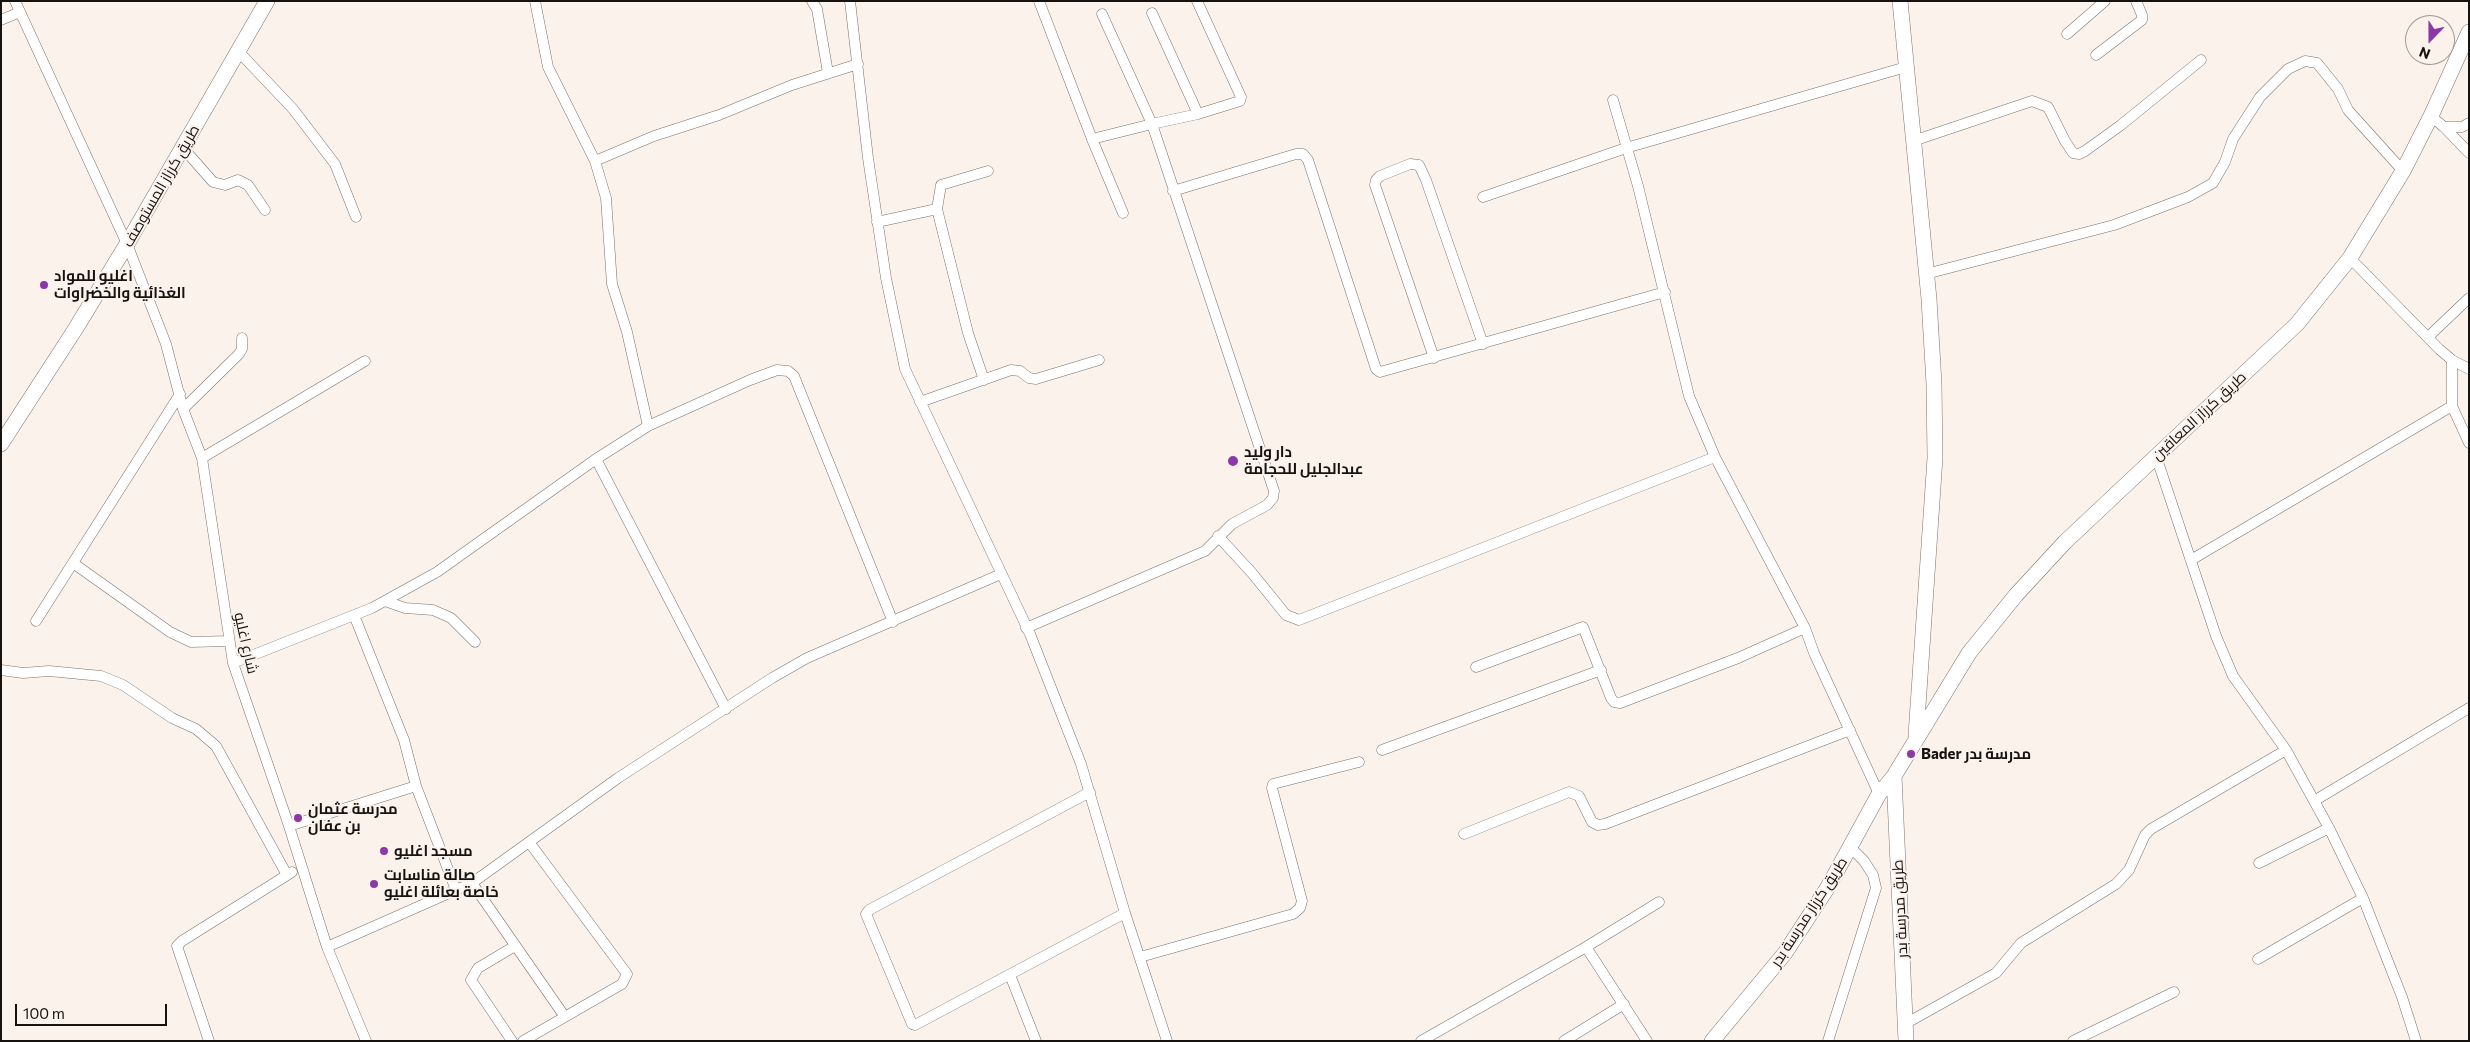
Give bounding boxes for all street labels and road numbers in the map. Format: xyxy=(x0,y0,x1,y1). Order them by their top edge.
street label: طريق كرزاز المستوصف xyxy=(119,122,203,250)
street label: طريق كرزاز المعاقين xyxy=(2148,368,2250,464)
street label: شارع اغليو xyxy=(230,611,262,675)
street label: طريق كرزاز مدرسة بدر xyxy=(1767,854,1851,970)
street label: طريق مدرسة بدر xyxy=(1888,859,1912,959)

